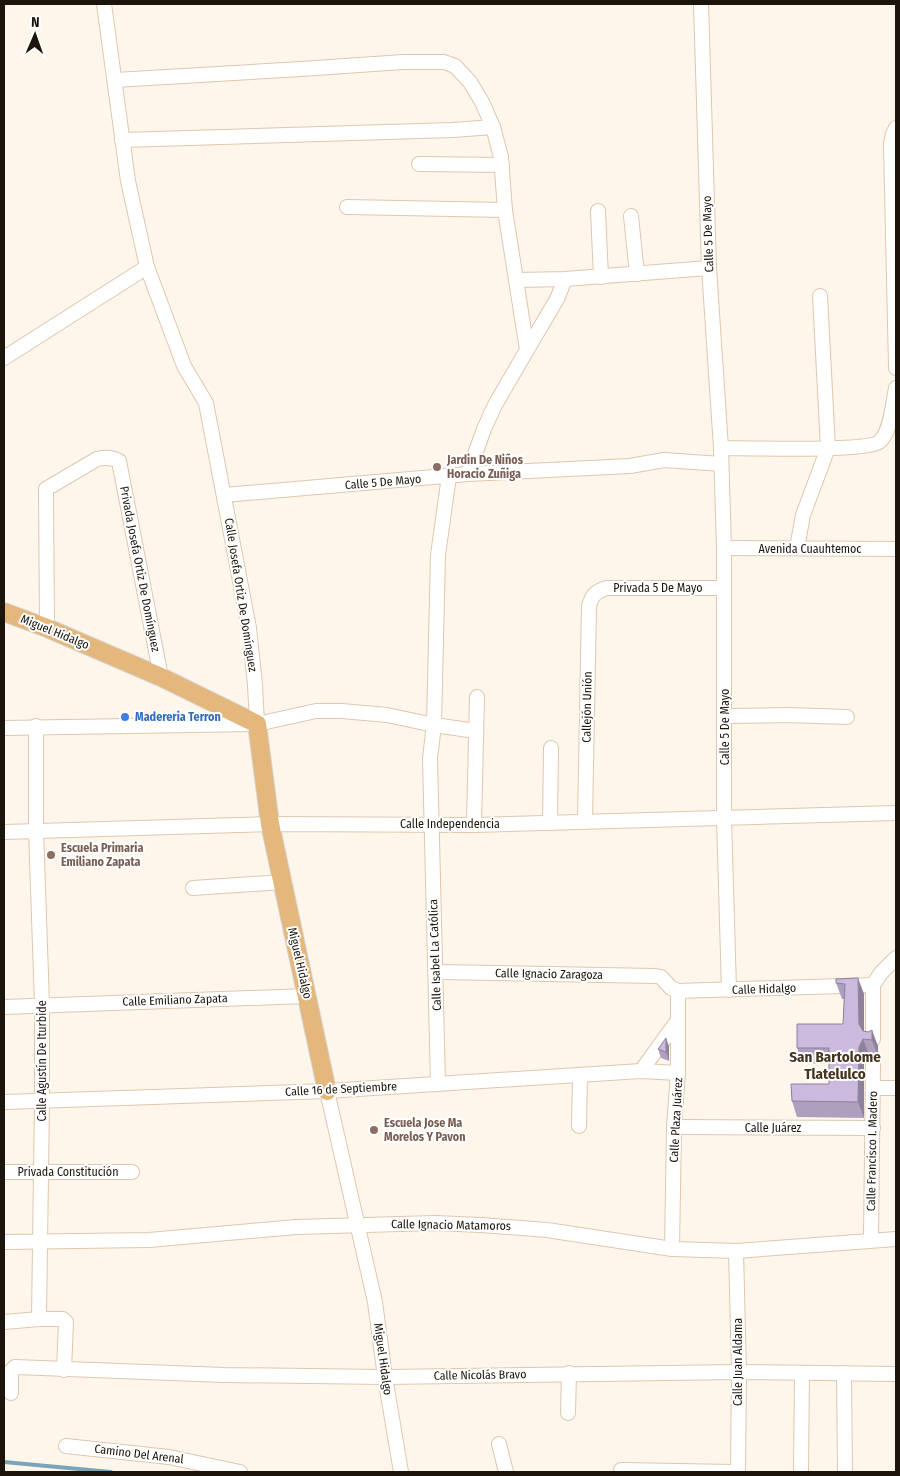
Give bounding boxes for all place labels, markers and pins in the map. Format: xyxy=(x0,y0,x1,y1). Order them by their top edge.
place label: Jardin De Niños Horacio Zuñiga xyxy=(446,453,524,481)
marker: Jardin De Niños Horacio Zuñiga xyxy=(431,461,443,473)
place label: Madereria Terron xyxy=(135,710,221,724)
marker: Madereria Terron xyxy=(119,711,131,723)
place label: Escuela Primaria Emiliano Zapata xyxy=(61,841,143,869)
marker: Escuela Primaria Emiliano Zapata xyxy=(45,849,57,861)
place label: Escuela Jose Ma Morelos Y Pavon xyxy=(384,1116,466,1144)
marker: Escuela Jose Ma Morelos Y Pavon xyxy=(368,1124,380,1136)

